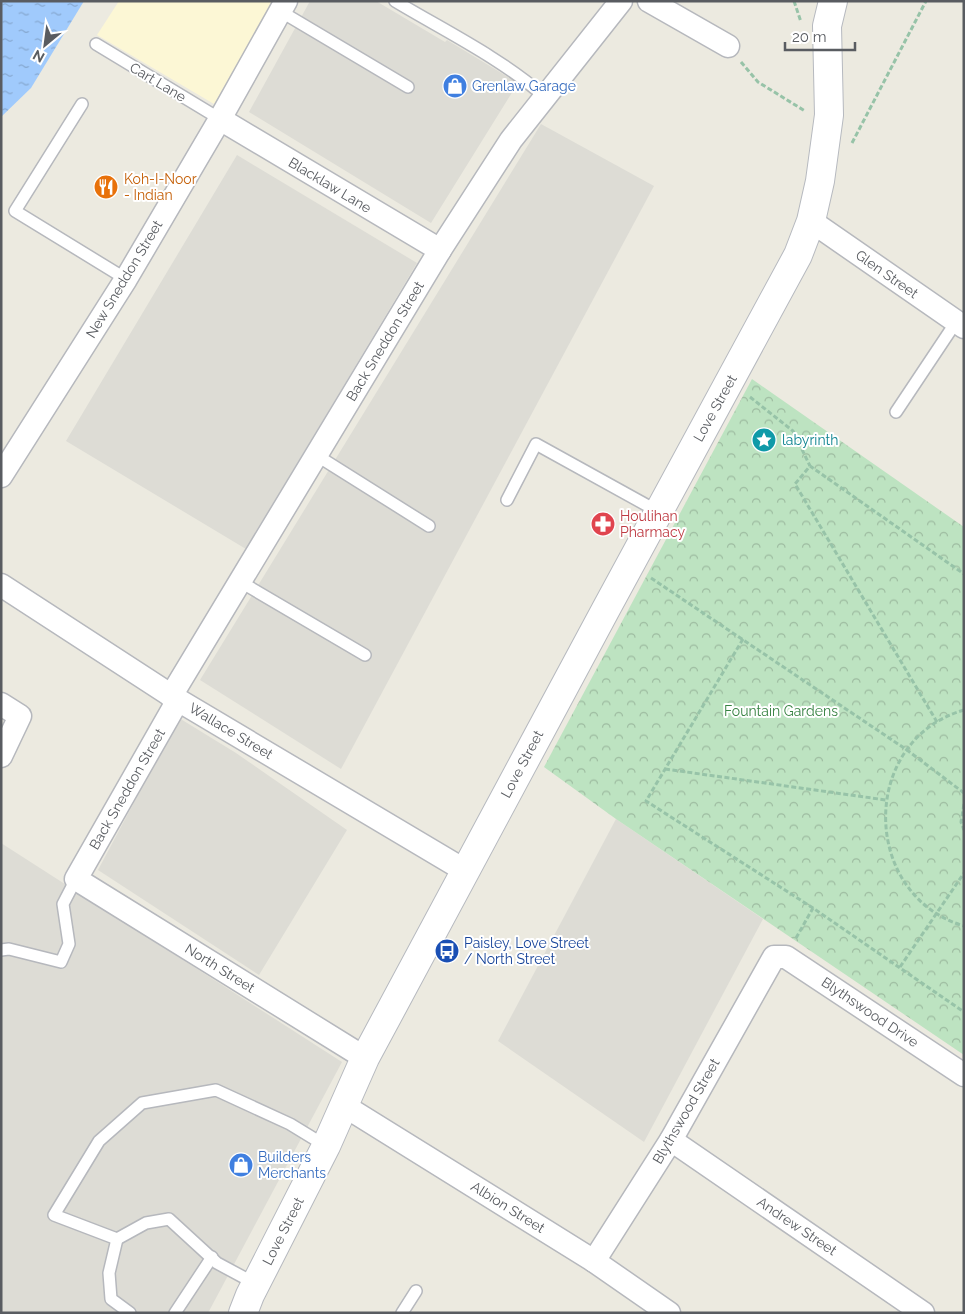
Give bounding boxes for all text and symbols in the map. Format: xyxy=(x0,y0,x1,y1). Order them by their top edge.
north arrow xyxy=(20,20,70,70)
scale bar xyxy=(785,20,855,52)
text: 20 m xyxy=(792,28,827,46)
text: N xyxy=(30,47,47,66)
street label: Cart Lane xyxy=(127,59,189,105)
shop icon: Grenlaw Garage xyxy=(442,73,468,99)
place label: Grenlaw Garage xyxy=(472,78,576,94)
street label: Blacklaw Lane xyxy=(286,154,374,216)
place label: Koh-I-Noor - Indian xyxy=(124,171,197,203)
restaurant icon: Koh-I-Noor - Indian xyxy=(93,174,119,200)
street label: New Sneddon Street xyxy=(83,217,166,341)
street label: Glen Street xyxy=(853,247,922,302)
street label: Back Sneddon Street xyxy=(343,278,427,404)
street label: Love Street xyxy=(690,372,740,444)
place icon: labyrinth xyxy=(751,427,777,453)
place label: labyrinth xyxy=(782,432,838,448)
place label: Houlihan Pharmacy xyxy=(620,508,685,540)
pharmacy icon: Houlihan Pharmacy xyxy=(590,511,616,537)
street label: Wallace Street xyxy=(186,700,276,762)
park label: Fountain Gardens xyxy=(724,703,838,719)
street label: Back Sneddon Street xyxy=(86,726,168,852)
street label: Love Street xyxy=(498,727,547,800)
place label: Paisley, Love Street / North Street xyxy=(464,935,589,967)
bus stop icon: Paisley, Love Street / North Street xyxy=(434,938,460,964)
street label: North Street xyxy=(182,940,258,996)
street label: Blythswood Drive xyxy=(819,974,921,1050)
street label: Blythswood Street xyxy=(649,1055,723,1166)
place label: Builders Merchants xyxy=(258,1149,326,1181)
shop icon: Builders Merchants xyxy=(228,1152,254,1178)
street label: Albion Street xyxy=(468,1178,548,1236)
street label: Love Street xyxy=(259,1194,307,1268)
street label: Andrew Street xyxy=(754,1194,840,1259)

